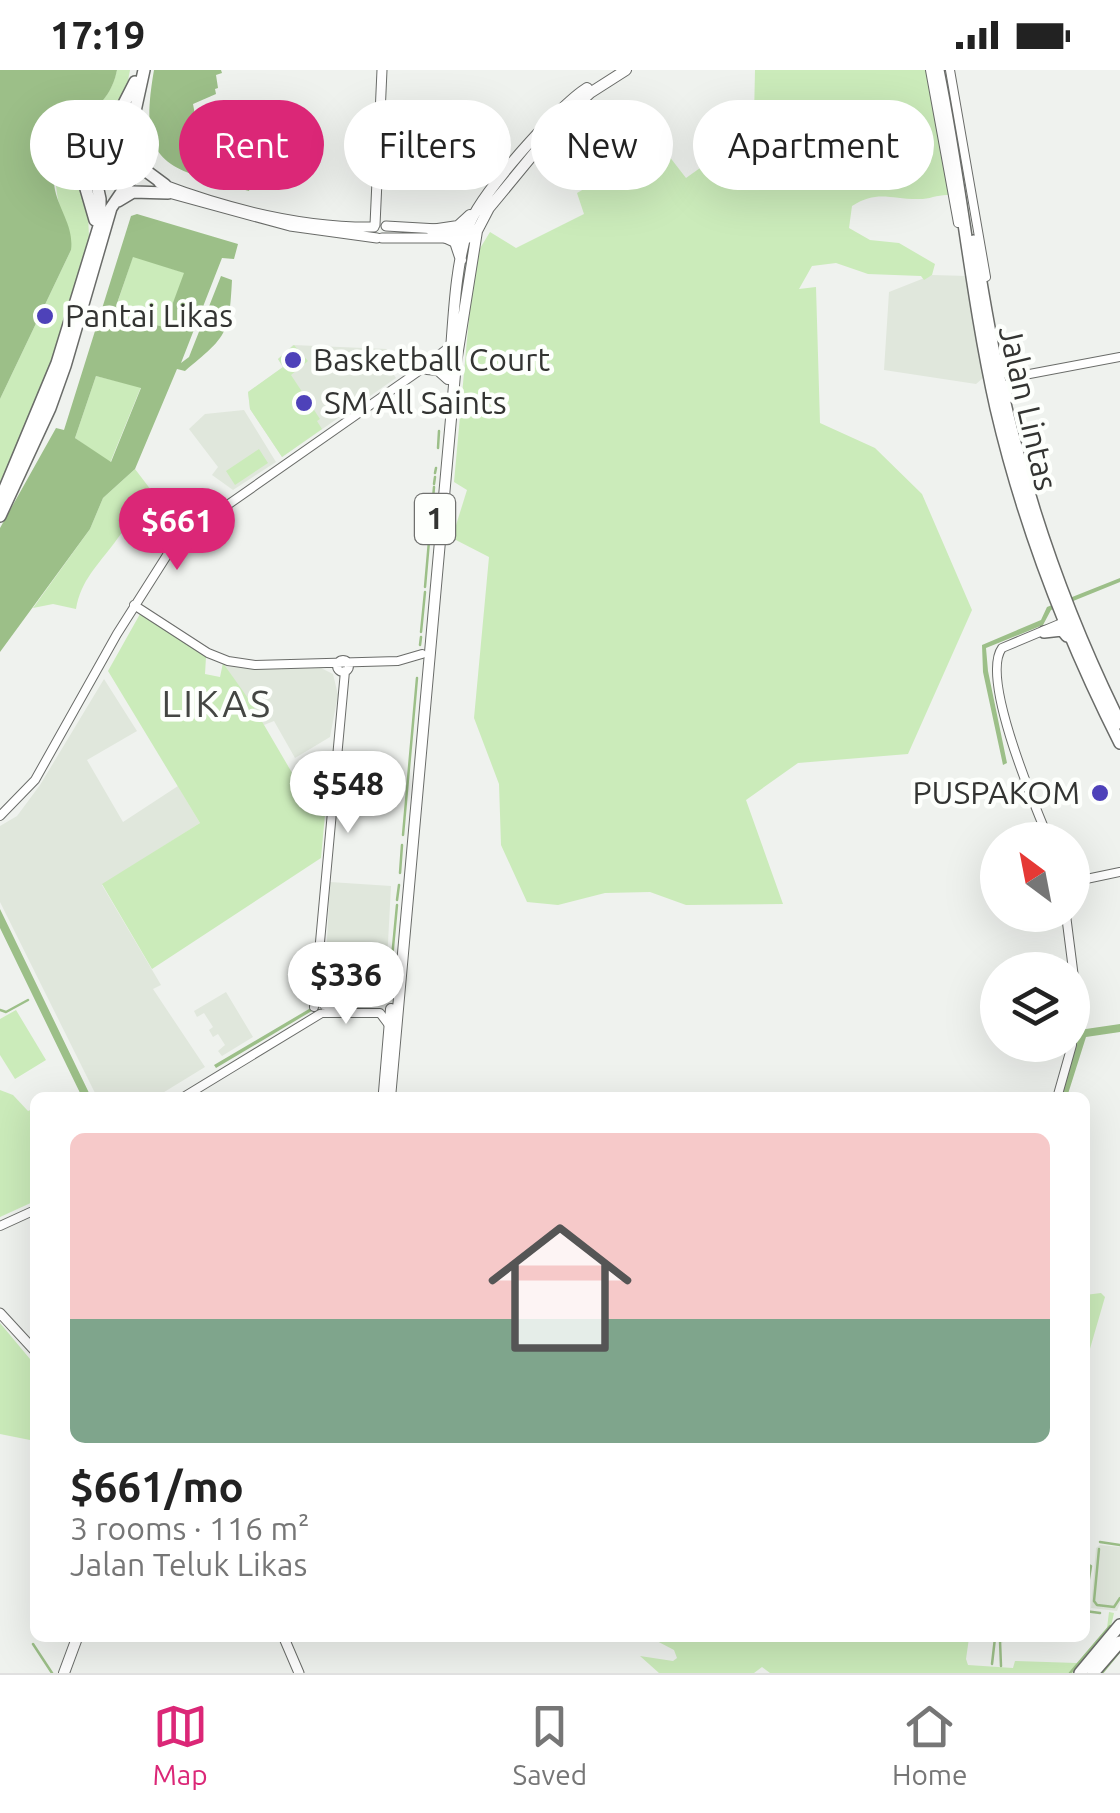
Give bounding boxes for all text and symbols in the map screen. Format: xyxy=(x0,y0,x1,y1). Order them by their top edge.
text: 17:19 xyxy=(50,14,145,56)
chip: Buy xyxy=(30,100,159,190)
chip: Rent xyxy=(179,100,324,190)
chip: Filters xyxy=(344,100,511,190)
chip: New xyxy=(531,100,673,190)
chip: Apartment xyxy=(693,100,934,190)
place label: Pantai Likas xyxy=(65,297,233,333)
marker: Pantai Likas xyxy=(34,305,56,327)
street label: Jalan Lintas xyxy=(993,322,1065,494)
place label: Basketball Court xyxy=(313,341,550,377)
marker: Basketball Court xyxy=(282,349,304,371)
place label: SM All Saints xyxy=(324,384,507,420)
marker: SM All Saints xyxy=(293,392,315,414)
pin: $661 xyxy=(118,488,236,573)
road number: 1 xyxy=(415,494,455,544)
text: $661 xyxy=(141,502,213,538)
district label: LIKAS xyxy=(161,682,273,724)
pin: $548 xyxy=(289,751,407,836)
text: $548 xyxy=(312,765,384,801)
place label: PUSPAKOM xyxy=(912,774,1080,810)
marker: PUSPAKOM xyxy=(1089,782,1111,804)
north arrow xyxy=(980,822,1090,932)
map controls xyxy=(980,822,1090,1062)
pin: $336 xyxy=(287,942,405,1027)
button: layers xyxy=(980,952,1090,1062)
text: $336 xyxy=(310,956,382,992)
icon: home xyxy=(470,1198,650,1378)
text: $661/mo xyxy=(70,1463,244,1510)
text: 3 rooms · 116 m² xyxy=(70,1510,310,1546)
text: Jalan Teluk Likas xyxy=(70,1546,307,1582)
tab: Map xyxy=(152,1699,208,1790)
tab: Saved xyxy=(513,1699,587,1790)
tab: Home xyxy=(892,1699,968,1790)

